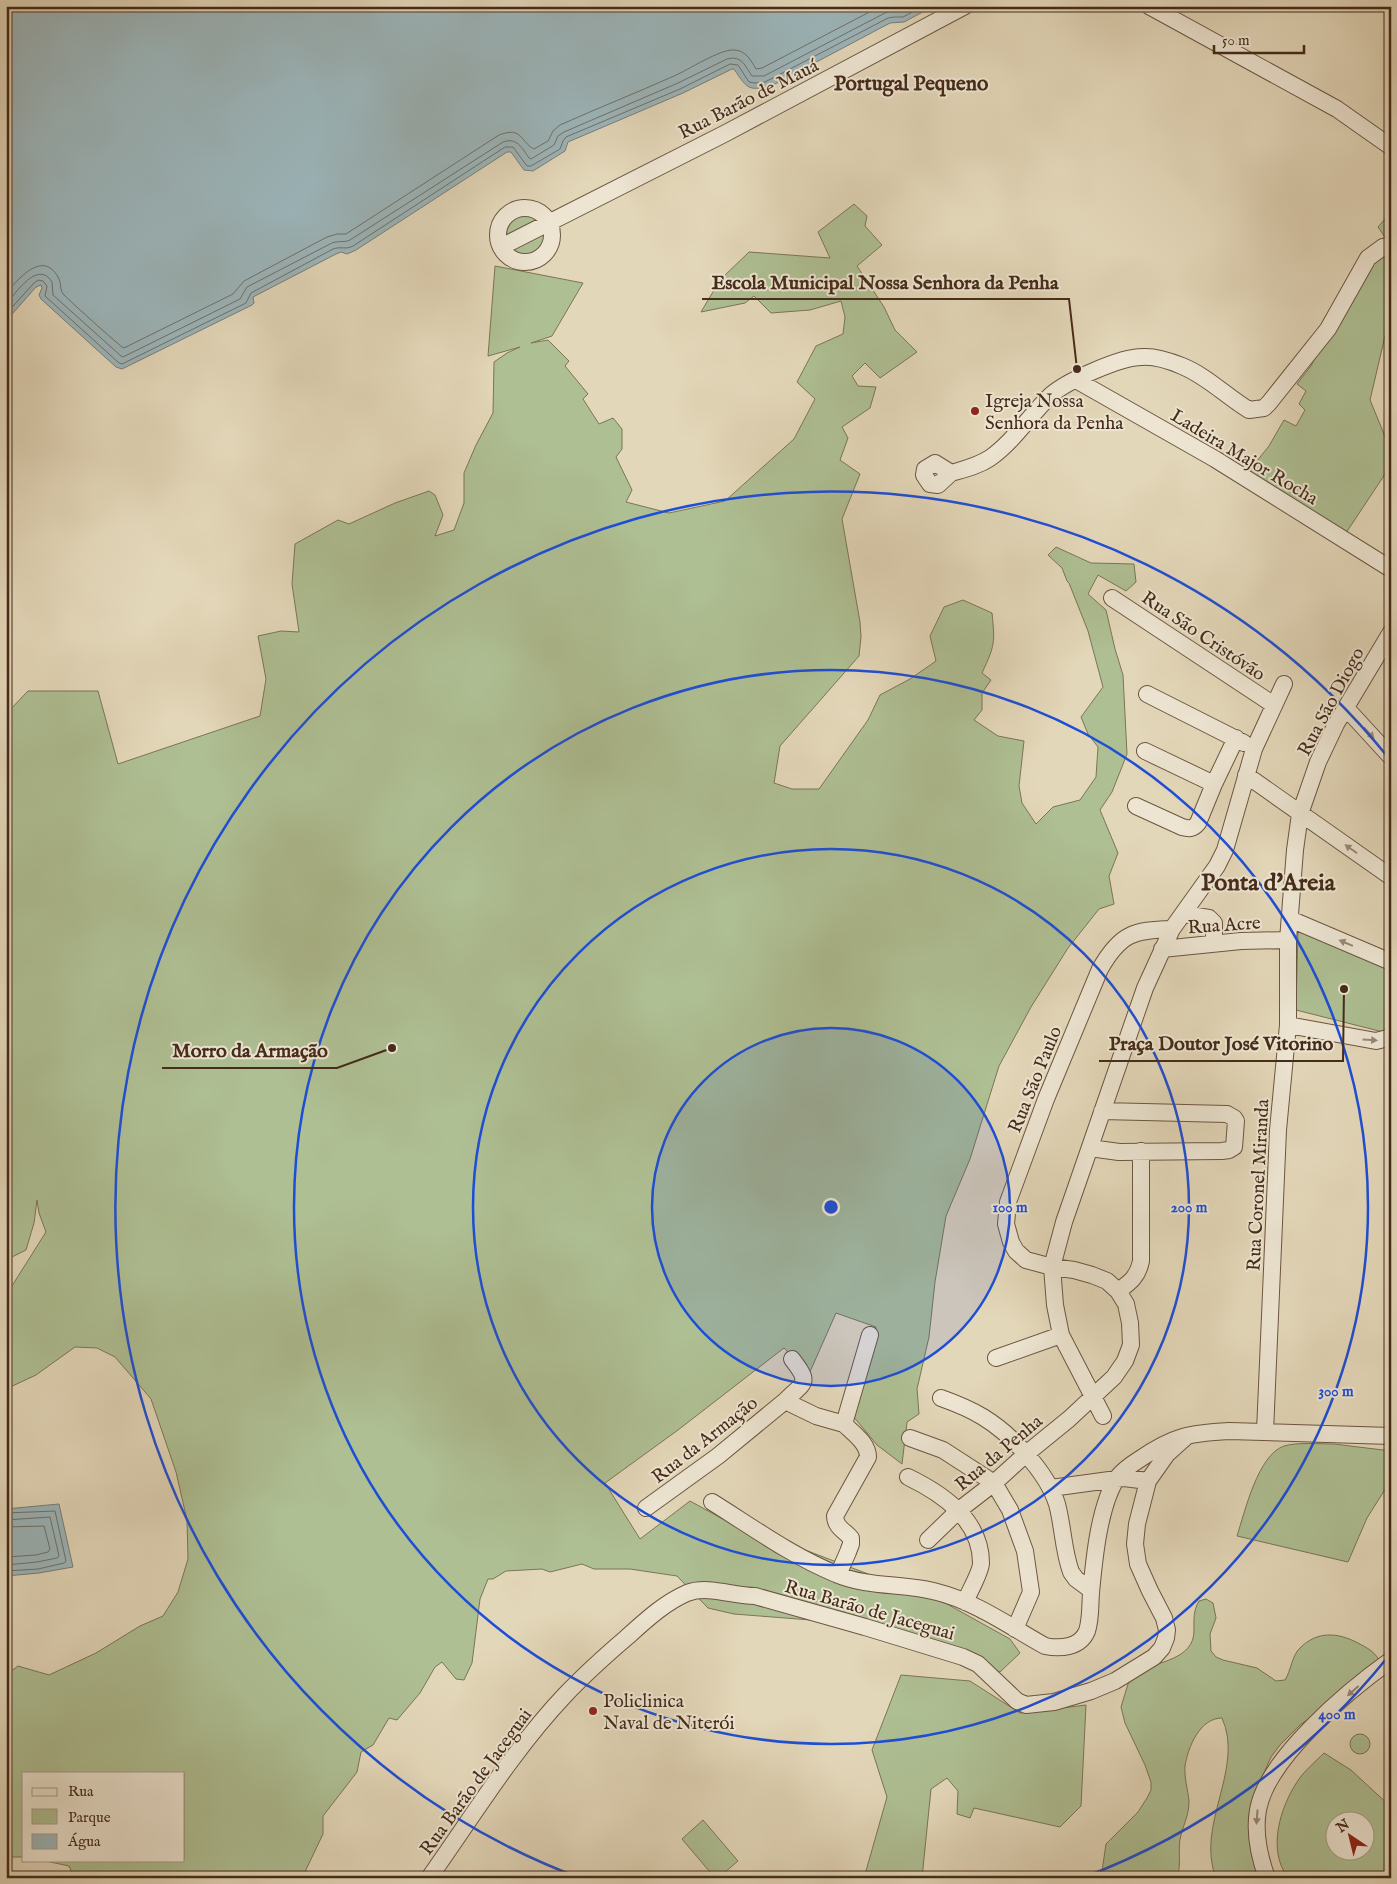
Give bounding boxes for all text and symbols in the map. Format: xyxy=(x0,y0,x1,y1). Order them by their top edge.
scale bar xyxy=(1214,22,1304,54)
text: 50 m xyxy=(1222,31,1250,50)
street label: Rua Barão de Mauá xyxy=(675,54,824,145)
district label: Portugal Pequeno xyxy=(834,71,989,98)
callout: Escola Municipal Nossa Senhora da Penha xyxy=(702,264,1069,299)
text: Escola Municipal Nossa Senhora da Penha xyxy=(711,271,1059,296)
place label: Igreja Nossa Senhora da Penha xyxy=(985,390,1124,436)
street label: Ladeira Major Rocha xyxy=(1166,404,1323,512)
marker: Igreja Nossa Senhora da Penha xyxy=(969,405,981,417)
street label: Rua São Cristóvão xyxy=(1136,586,1269,687)
street label: Rua São Diogo xyxy=(1293,643,1371,760)
one-way arrow xyxy=(1363,726,1374,739)
one-way arrow xyxy=(1344,844,1357,854)
district label: Ponta d'Areia xyxy=(1201,868,1336,899)
street label: Rua Acre xyxy=(1187,911,1262,941)
one-way arrow xyxy=(1339,938,1353,946)
street label: Rua São Paulo xyxy=(1004,1023,1068,1137)
callout: Praça Doutor José Vitorino xyxy=(1099,1026,1343,1061)
text: Praça Doutor José Vitorino xyxy=(1109,1032,1333,1057)
callout: Morro da Armação xyxy=(162,1033,337,1068)
one-way arrow xyxy=(1363,1037,1379,1045)
text: Morro da Armação xyxy=(172,1039,328,1064)
street label: Rua Coronel Miranda xyxy=(1243,1098,1276,1272)
centre of rings xyxy=(822,1198,840,1216)
text: 100 m xyxy=(992,1198,1028,1217)
text: 200 m xyxy=(1171,1198,1208,1217)
text: 300 m xyxy=(1318,1382,1354,1401)
street label: Rua da Armação xyxy=(647,1392,763,1490)
street label: Rua da Penha xyxy=(951,1409,1049,1497)
street label: Rua Barão de Jaceguai xyxy=(782,1575,957,1647)
one-way arrow xyxy=(1346,1685,1359,1696)
place label: Policlinica Naval de Niterói xyxy=(603,1690,735,1736)
street label: Rua Barão de Jaceguai xyxy=(415,1704,538,1860)
marker: Policlinica Naval de Niterói xyxy=(587,1705,599,1717)
text: 400 m xyxy=(1319,1705,1356,1724)
legend xyxy=(22,1772,185,1862)
text: Rua xyxy=(68,1782,94,1801)
text: Parque xyxy=(68,1808,111,1827)
one-way arrow xyxy=(1253,1810,1261,1826)
north arrow xyxy=(1324,1812,1374,1862)
text: N xyxy=(1332,1815,1353,1838)
text: Água xyxy=(67,1832,101,1851)

